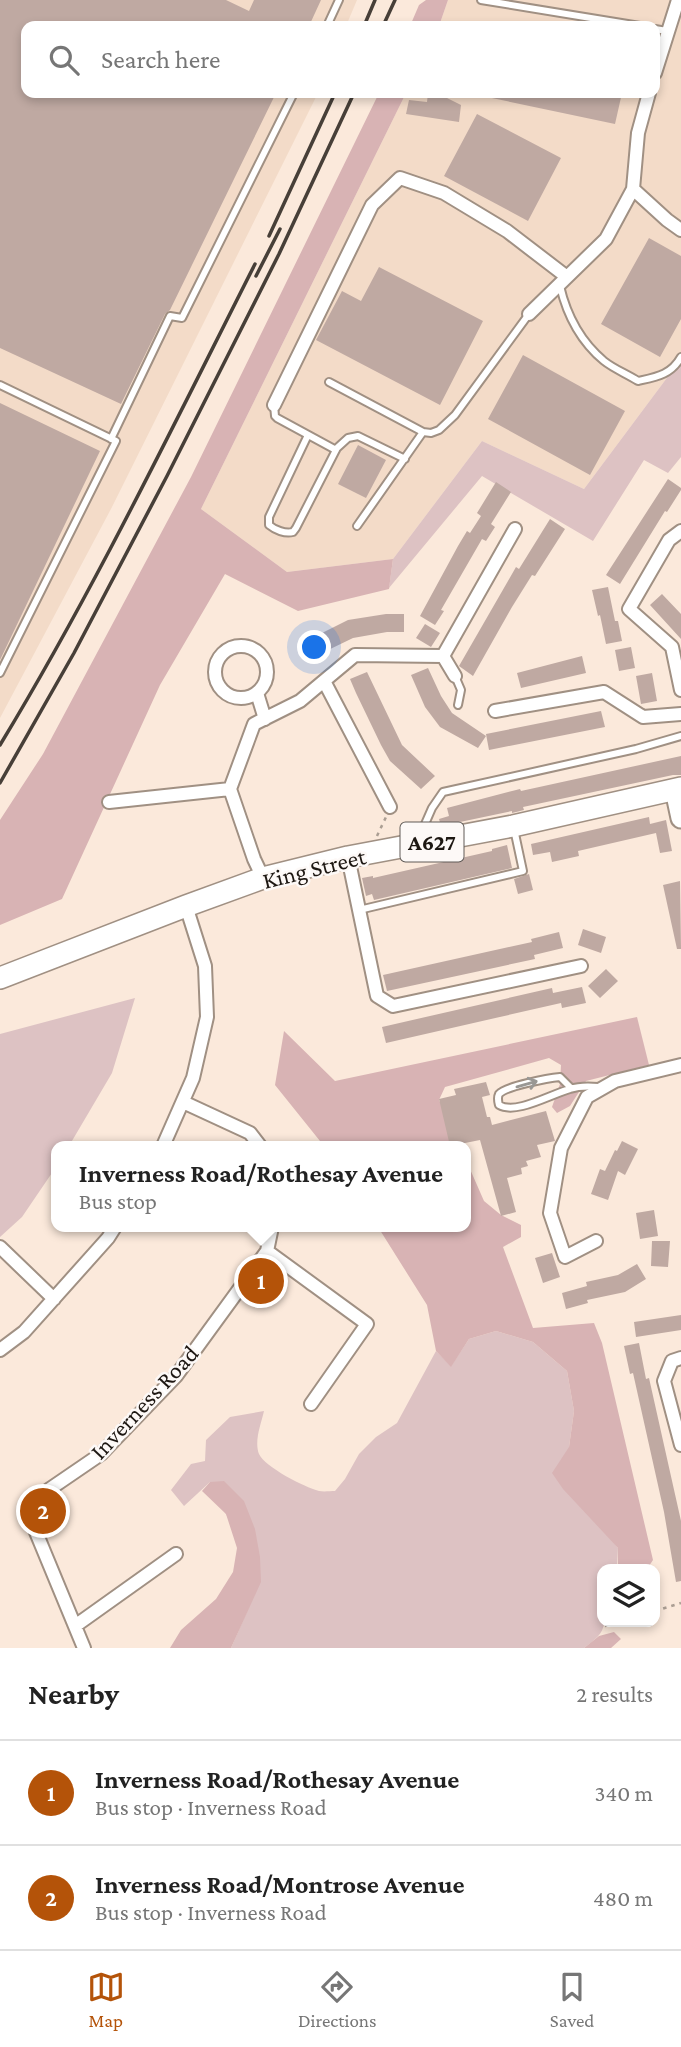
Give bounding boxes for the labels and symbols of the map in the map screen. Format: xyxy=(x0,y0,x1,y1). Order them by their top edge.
your location xyxy=(297,630,331,664)
road number: A627 xyxy=(400,822,464,862)
street label: King Street xyxy=(260,842,369,894)
one-way arrow xyxy=(515,1077,537,1090)
pin: 1 xyxy=(238,1255,284,1307)
street label: Inverness Road xyxy=(85,1339,204,1464)
pin: 2 xyxy=(20,1485,66,1537)

